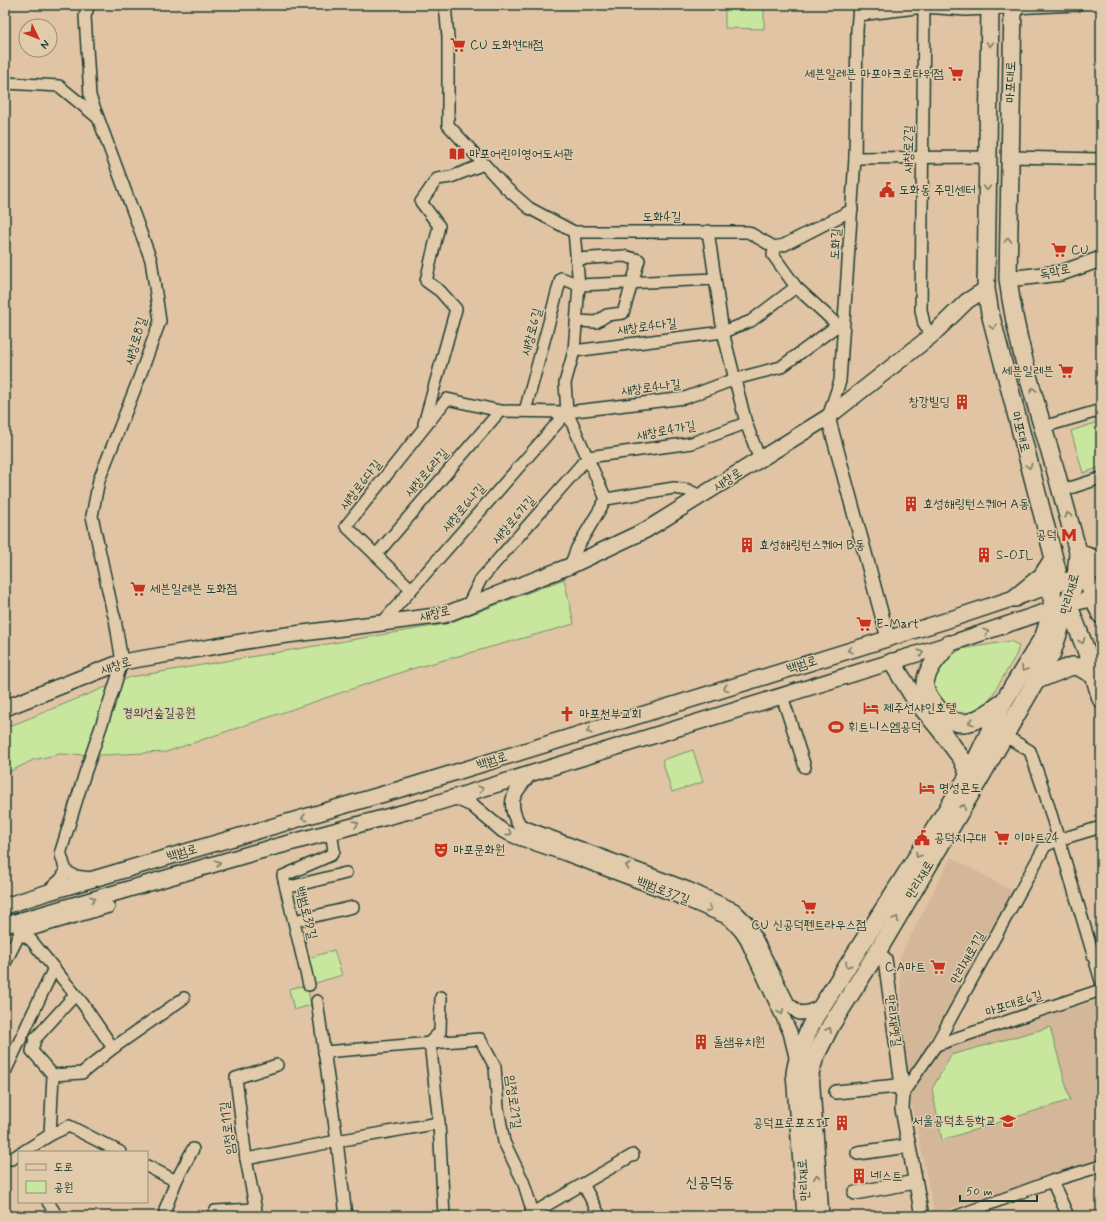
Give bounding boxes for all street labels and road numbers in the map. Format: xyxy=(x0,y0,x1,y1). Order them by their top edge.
street label: 마포대로 xyxy=(1002,61,1020,103)
street label: 새창로2길 xyxy=(900,125,918,173)
street label: 도화4길 xyxy=(643,209,681,226)
street label: 도화길 xyxy=(826,228,846,260)
street label: 독막로 xyxy=(1038,260,1072,284)
street label: 새창로6길 xyxy=(518,306,546,358)
street label: 새창로8길 xyxy=(121,315,151,367)
street label: 새창로4다길 xyxy=(616,315,678,339)
street label: 새창로4나길 xyxy=(620,376,682,400)
street label: 마포대로 xyxy=(1007,410,1033,454)
street label: 새창로4가길 xyxy=(635,417,697,445)
street label: 새창로6라길 xyxy=(401,445,453,501)
street label: 새창로6다길 xyxy=(336,457,386,513)
street label: 새창로 xyxy=(710,464,746,496)
street label: 새창로6나길 xyxy=(438,480,490,536)
street label: 새창로6가길 xyxy=(488,492,540,548)
street label: 만리재로 xyxy=(1056,572,1084,616)
street label: 새창로 xyxy=(418,602,452,626)
street label: 백범로 xyxy=(785,652,819,678)
street label: 새창로 xyxy=(99,653,133,679)
street label: 백범로 xyxy=(475,748,509,774)
street label: 백범로 xyxy=(165,841,199,865)
street label: 만리재로 xyxy=(902,858,938,902)
street label: 백범로37길 xyxy=(634,873,692,909)
street label: 백범로39길 xyxy=(291,885,321,941)
street label: 만리재로1길 xyxy=(946,928,990,988)
street label: 마포대로6길 xyxy=(983,987,1045,1021)
street label: 만리재옛길 xyxy=(881,994,905,1048)
street label: 임정로21길 xyxy=(501,1074,525,1130)
street label: 임정로11길 xyxy=(216,1100,240,1156)
street label: 만리재로 xyxy=(794,1159,814,1201)

